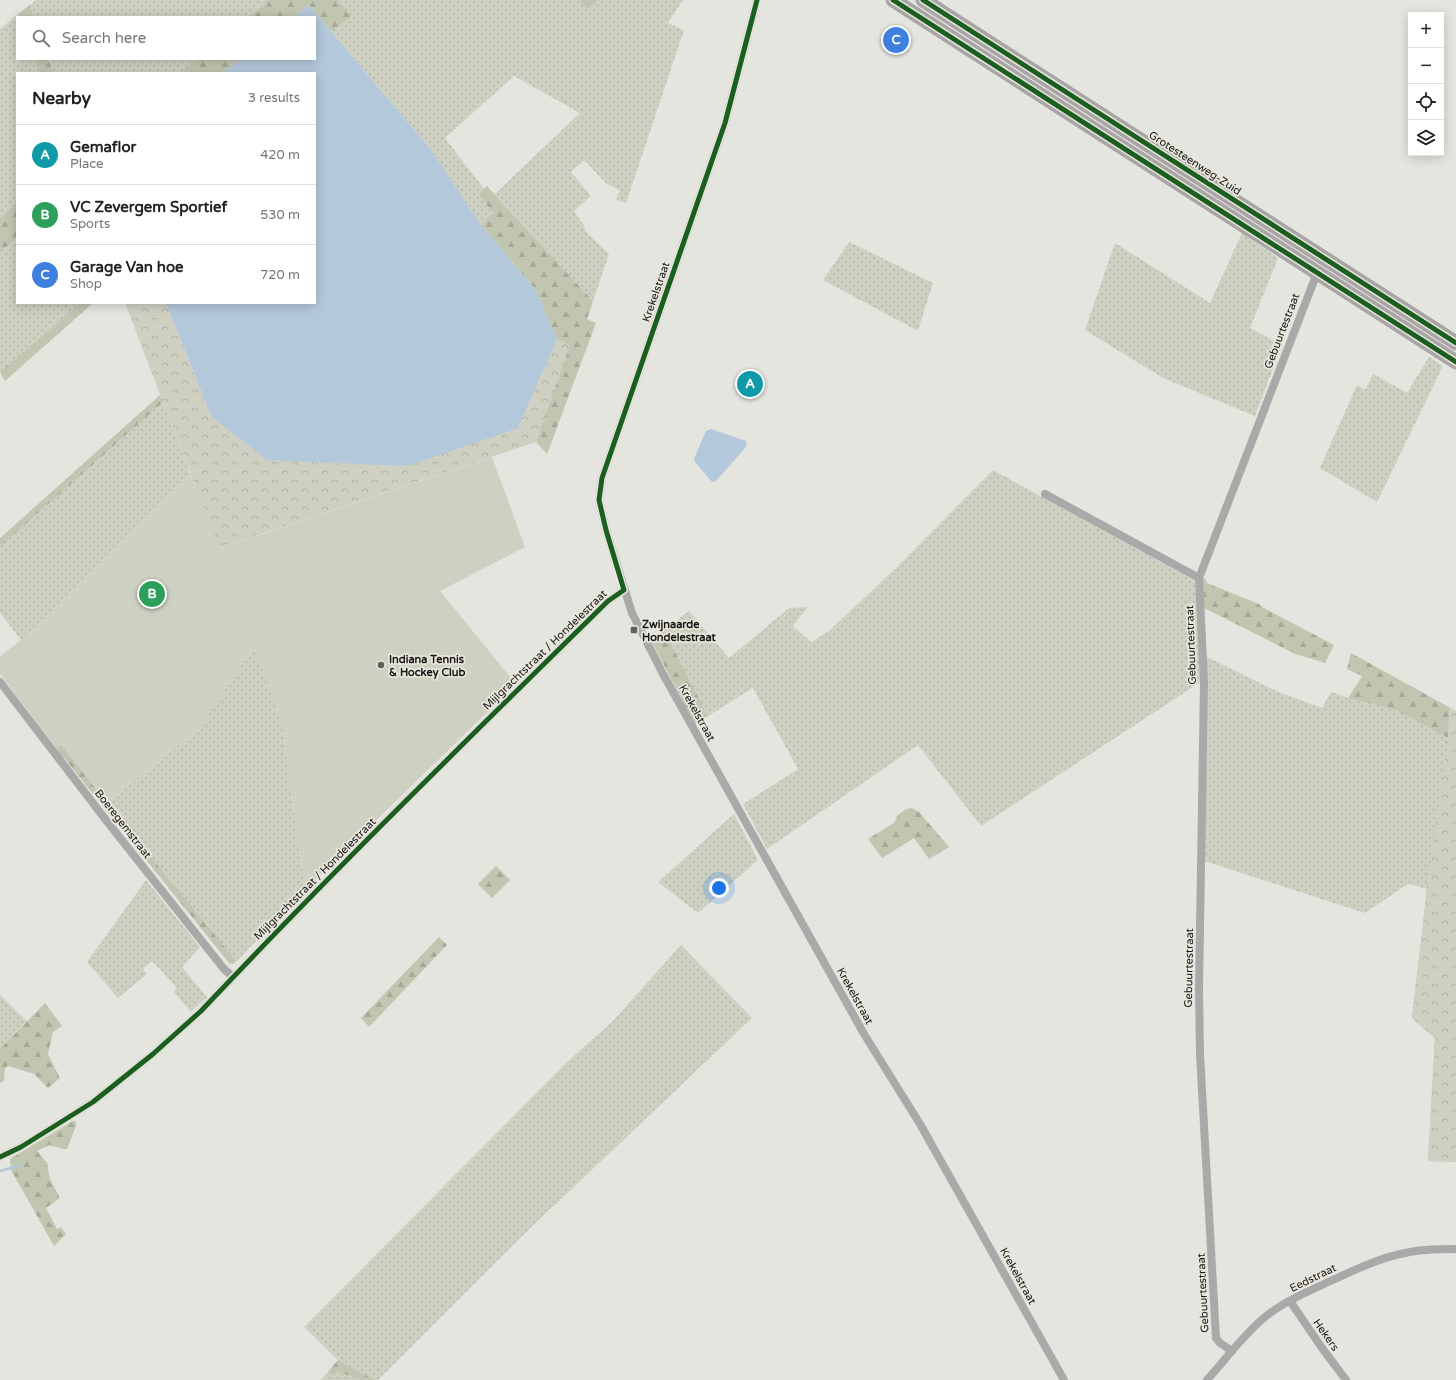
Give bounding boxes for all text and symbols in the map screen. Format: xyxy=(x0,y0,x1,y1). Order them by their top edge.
map controls xyxy=(1408,12,1444,156)
button: + xyxy=(1408,12,1444,48)
search box xyxy=(16,16,316,60)
pin: C xyxy=(883,25,909,55)
icon: search xyxy=(30,27,52,49)
text: Search here xyxy=(62,29,146,47)
button: − xyxy=(1408,48,1444,84)
button: locate xyxy=(1408,84,1444,120)
text: Nearby xyxy=(32,88,91,109)
text: 3 results xyxy=(248,90,300,106)
button: layers xyxy=(1408,120,1444,156)
street label: Grotesteenweg-Zuid xyxy=(1146,128,1244,198)
text: Gemaflor xyxy=(70,138,136,156)
text: A xyxy=(40,147,50,163)
text: 420 m xyxy=(260,147,300,163)
text: Place xyxy=(70,156,103,172)
text: VC Zevergem Sportief xyxy=(70,198,227,216)
text: B xyxy=(40,207,50,223)
text: 530 m xyxy=(260,207,300,223)
text: Sports xyxy=(70,216,110,232)
text: Garage Van hoe xyxy=(70,258,184,276)
street label: Krekelstraat xyxy=(640,260,672,324)
text: C xyxy=(40,267,50,283)
text: 720 m xyxy=(260,267,300,283)
text: Shop xyxy=(70,276,102,292)
street label: Gebuurtestraat xyxy=(1262,292,1302,370)
pin: A xyxy=(737,369,763,399)
pin: B xyxy=(139,579,165,609)
street label: Mijlgrachtstraat / Hondelestraat xyxy=(480,587,610,713)
street label: Gebuurtestraat xyxy=(1183,605,1199,685)
place label: Zwijnaarde Hondelestraat xyxy=(642,618,717,644)
marker: Zwijnaarde Hondelestraat xyxy=(629,625,639,635)
place label: Indiana Tennis & Hockey Club xyxy=(389,653,466,680)
marker: Indiana Tennis & Hockey Club xyxy=(376,660,386,670)
street label: Krekelstraat xyxy=(676,682,718,744)
street label: Boeregemstraat xyxy=(92,787,154,861)
street label: Mijlgrachtstraat / Hondelestraat xyxy=(251,815,379,943)
your location xyxy=(709,878,729,898)
street label: Gebuurtestraat xyxy=(1182,928,1196,1008)
street label: Krekelstraat xyxy=(834,965,876,1027)
street label: Krekelstraat xyxy=(997,1245,1039,1307)
street label: Gebuurtestraat xyxy=(1194,1253,1212,1333)
street label: Eedstraat xyxy=(1288,1261,1338,1295)
street label: Hekers xyxy=(1310,1317,1342,1353)

